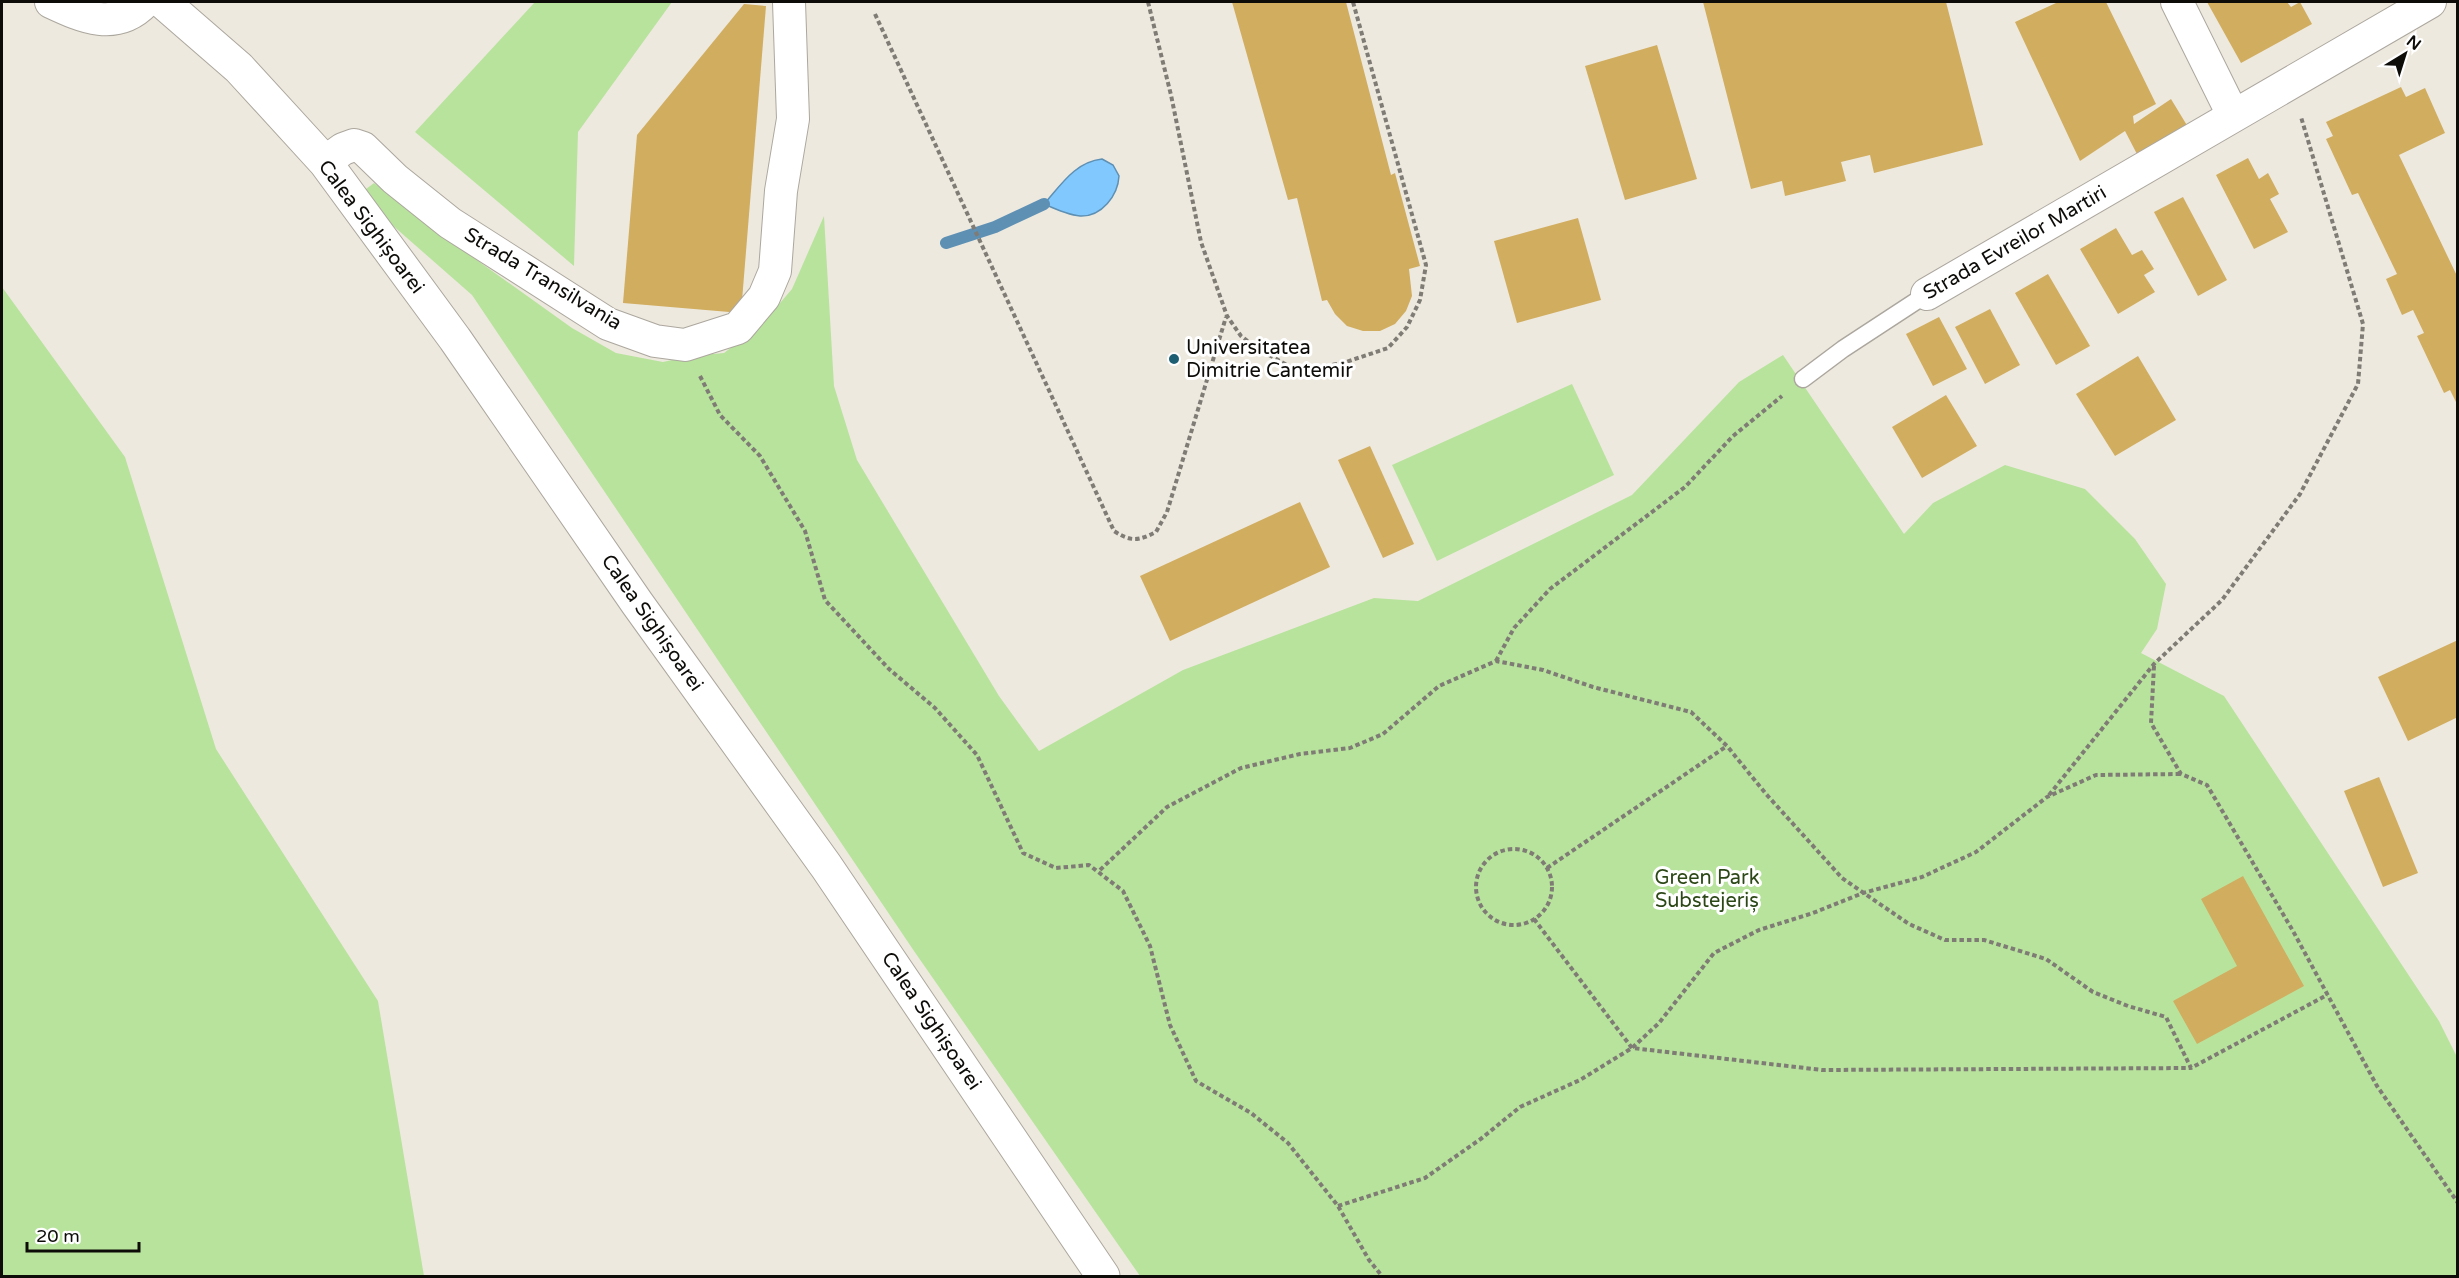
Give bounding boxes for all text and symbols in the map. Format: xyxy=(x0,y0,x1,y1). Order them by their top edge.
north arrow xyxy=(2375,24,2435,84)
text: N xyxy=(2402,31,2425,55)
street label: Calea Sighișoarei xyxy=(313,155,429,299)
street label: Strada Evreilor Martiri xyxy=(1919,181,2111,305)
street label: Strada Transilvania xyxy=(460,223,626,335)
place label: Universitatea Dimitrie Cantemir xyxy=(1186,336,1353,383)
marker: Universitatea Dimitrie Cantemir xyxy=(1167,352,1181,366)
street label: Calea Sighișoarei xyxy=(596,550,708,696)
park label: Green Park Substejeriș xyxy=(1654,866,1760,913)
street label: Calea Sighișoarei xyxy=(876,947,986,1095)
scale bar xyxy=(27,1215,140,1253)
text: 20 m xyxy=(36,1225,80,1247)

